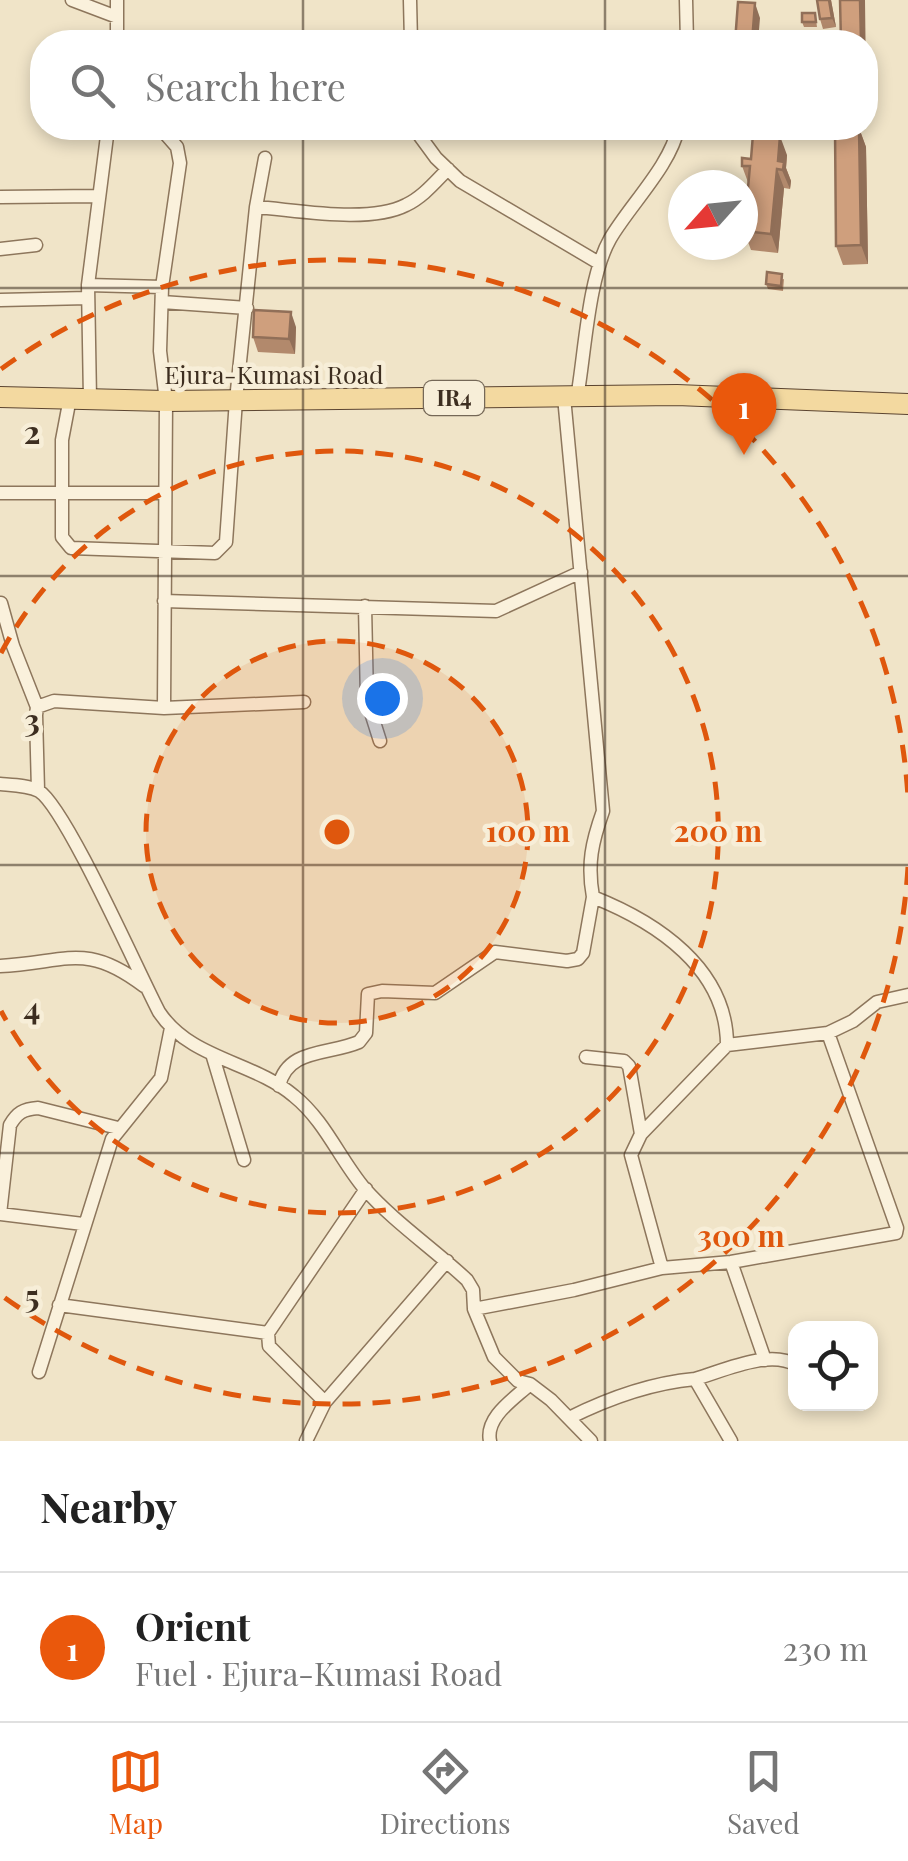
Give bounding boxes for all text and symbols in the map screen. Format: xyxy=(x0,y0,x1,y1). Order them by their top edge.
search box xyxy=(30,30,878,140)
icon: search xyxy=(65,58,120,113)
text: Search here xyxy=(145,60,346,111)
north arrow xyxy=(668,170,758,260)
street label: Ejura-Kumasi Road xyxy=(164,357,384,390)
pin: 1 xyxy=(712,372,776,455)
road number: IR4 xyxy=(424,381,484,415)
text: 2 xyxy=(24,409,40,452)
your location xyxy=(357,673,408,724)
text: 3 xyxy=(24,697,40,740)
text: 100 m xyxy=(486,810,570,850)
text: 200 m xyxy=(674,810,762,850)
centre of rings xyxy=(319,814,355,850)
text: 4 xyxy=(24,985,40,1028)
text: 300 m xyxy=(697,1215,785,1255)
text: 5 xyxy=(25,1273,39,1316)
map controls xyxy=(788,1321,878,1411)
button: locate xyxy=(788,1321,878,1411)
text: Nearby xyxy=(40,1478,177,1534)
text: Orient xyxy=(135,1600,250,1651)
text: 1 xyxy=(66,1626,79,1669)
text: 230 m xyxy=(783,1626,868,1669)
text: Fuel · Ejura-Kumasi Road xyxy=(135,1651,502,1694)
tab: Map xyxy=(108,1744,163,1841)
tab: Directions xyxy=(380,1744,511,1841)
tab: Saved xyxy=(727,1744,800,1841)

